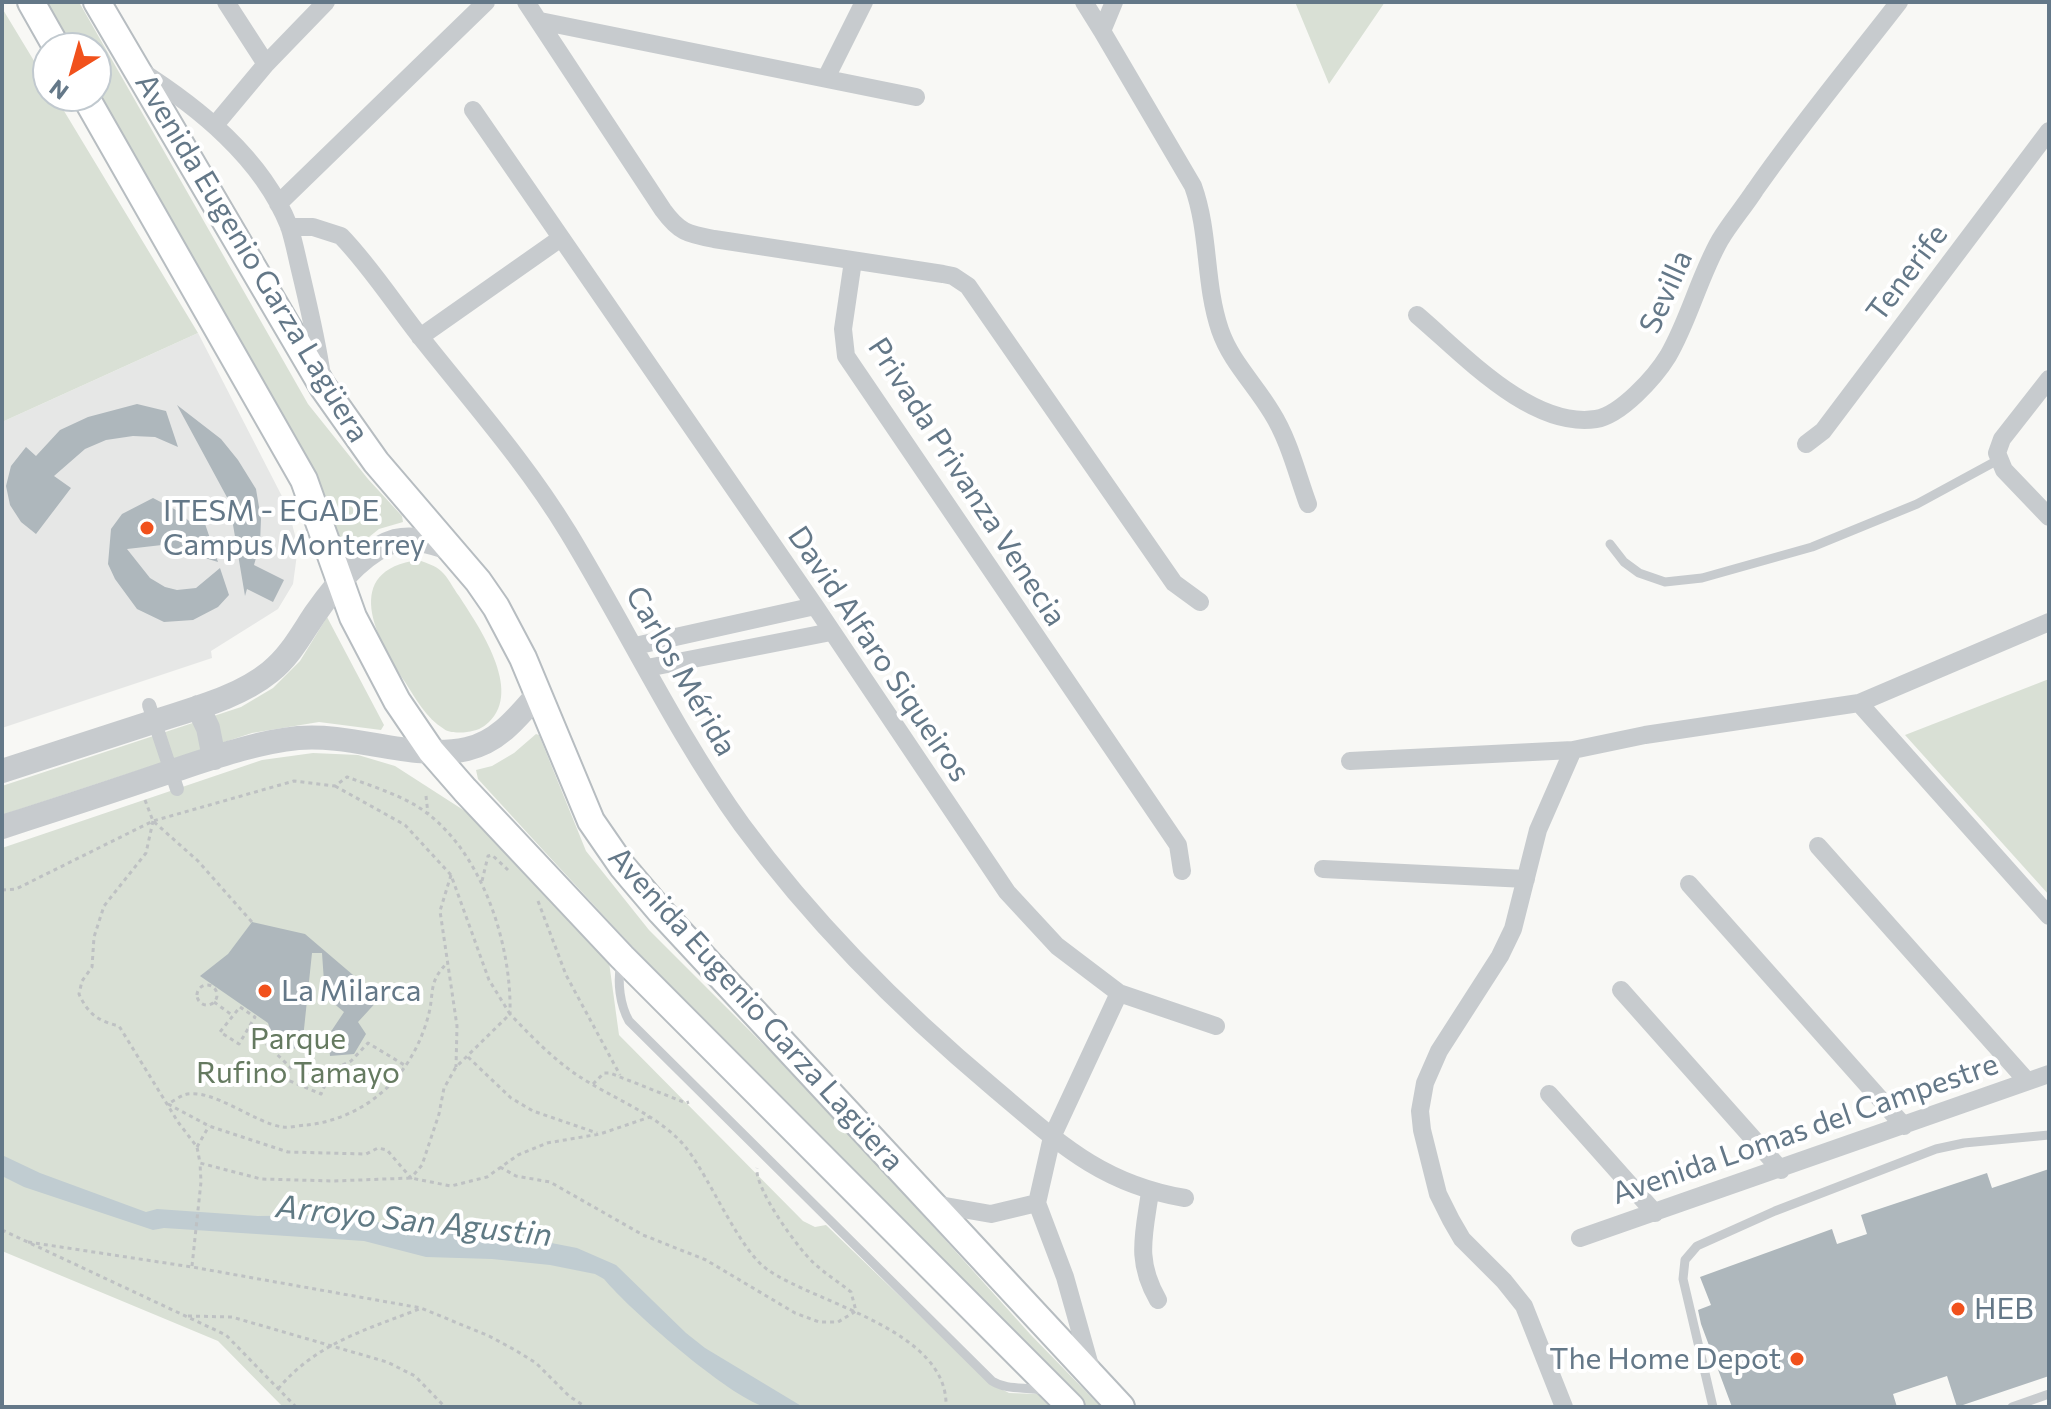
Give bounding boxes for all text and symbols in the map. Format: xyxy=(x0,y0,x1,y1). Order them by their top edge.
north arrow xyxy=(32,32,112,112)
street label: Avenida Eugenio Garza Lagüera xyxy=(127,67,377,449)
text: N xyxy=(44,74,73,106)
street label: Tenerife xyxy=(1859,217,1955,329)
street label: Sevilla xyxy=(1632,245,1700,339)
street label: Privada Privanza Venecia xyxy=(860,331,1074,633)
place label: ITESM - EGADE Campus Monterrey xyxy=(163,493,425,564)
marker: ITESM - EGADE Campus Monterrey xyxy=(138,519,156,537)
street label: David Alfaro Siqueiros xyxy=(780,520,978,788)
street label: Carlos Mérida xyxy=(618,580,744,762)
street label: Avenida Eugenio Garza Lagüera xyxy=(601,839,911,1179)
place label: La Milarca xyxy=(281,973,421,1009)
marker: La Milarca xyxy=(256,982,274,1000)
park label: Parque Rufino Tamayo xyxy=(196,1021,400,1092)
street label: Avenida Lomas del Campestre xyxy=(1607,1046,2003,1212)
water label: Arroyo San Agustin xyxy=(274,1187,554,1255)
place label: HEB xyxy=(1974,1291,2034,1327)
marker: HEB xyxy=(1949,1300,1967,1318)
place label: The Home Depot xyxy=(1549,1341,1781,1377)
marker: The Home Depot xyxy=(1788,1350,1806,1368)

